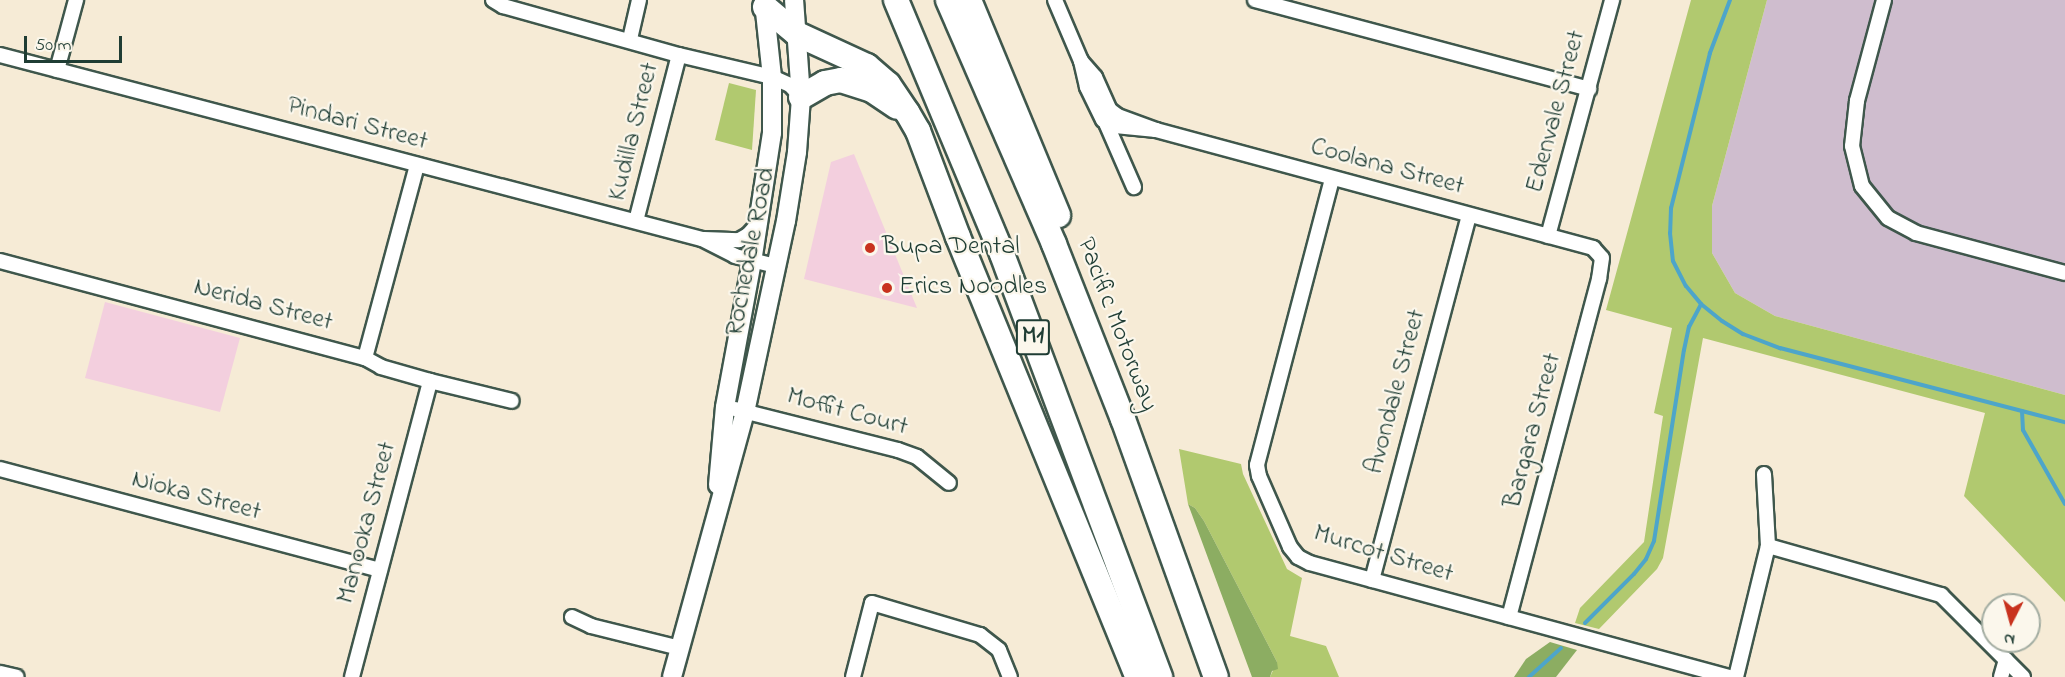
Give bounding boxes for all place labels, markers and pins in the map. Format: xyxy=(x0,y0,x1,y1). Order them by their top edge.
place label: Bupa Dental xyxy=(882,232,1020,264)
marker: Bupa Dental xyxy=(863,241,877,255)
place label: Erics Noodles xyxy=(899,272,1047,304)
marker: Erics Noodles xyxy=(880,281,894,295)

